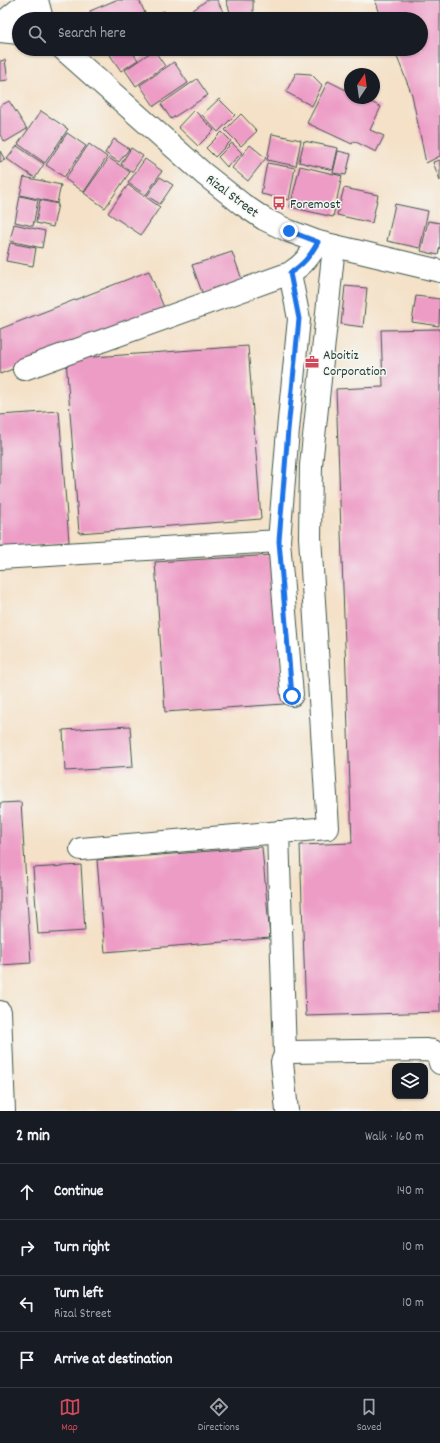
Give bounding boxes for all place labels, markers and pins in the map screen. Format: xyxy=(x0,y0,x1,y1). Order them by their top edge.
bus stop icon: Foremost xyxy=(271,195,287,211)
place label: Foremost xyxy=(290,195,341,215)
place label: Aboitiz Corporation xyxy=(323,346,386,382)
office icon: Aboitiz Corporation xyxy=(304,354,320,370)

